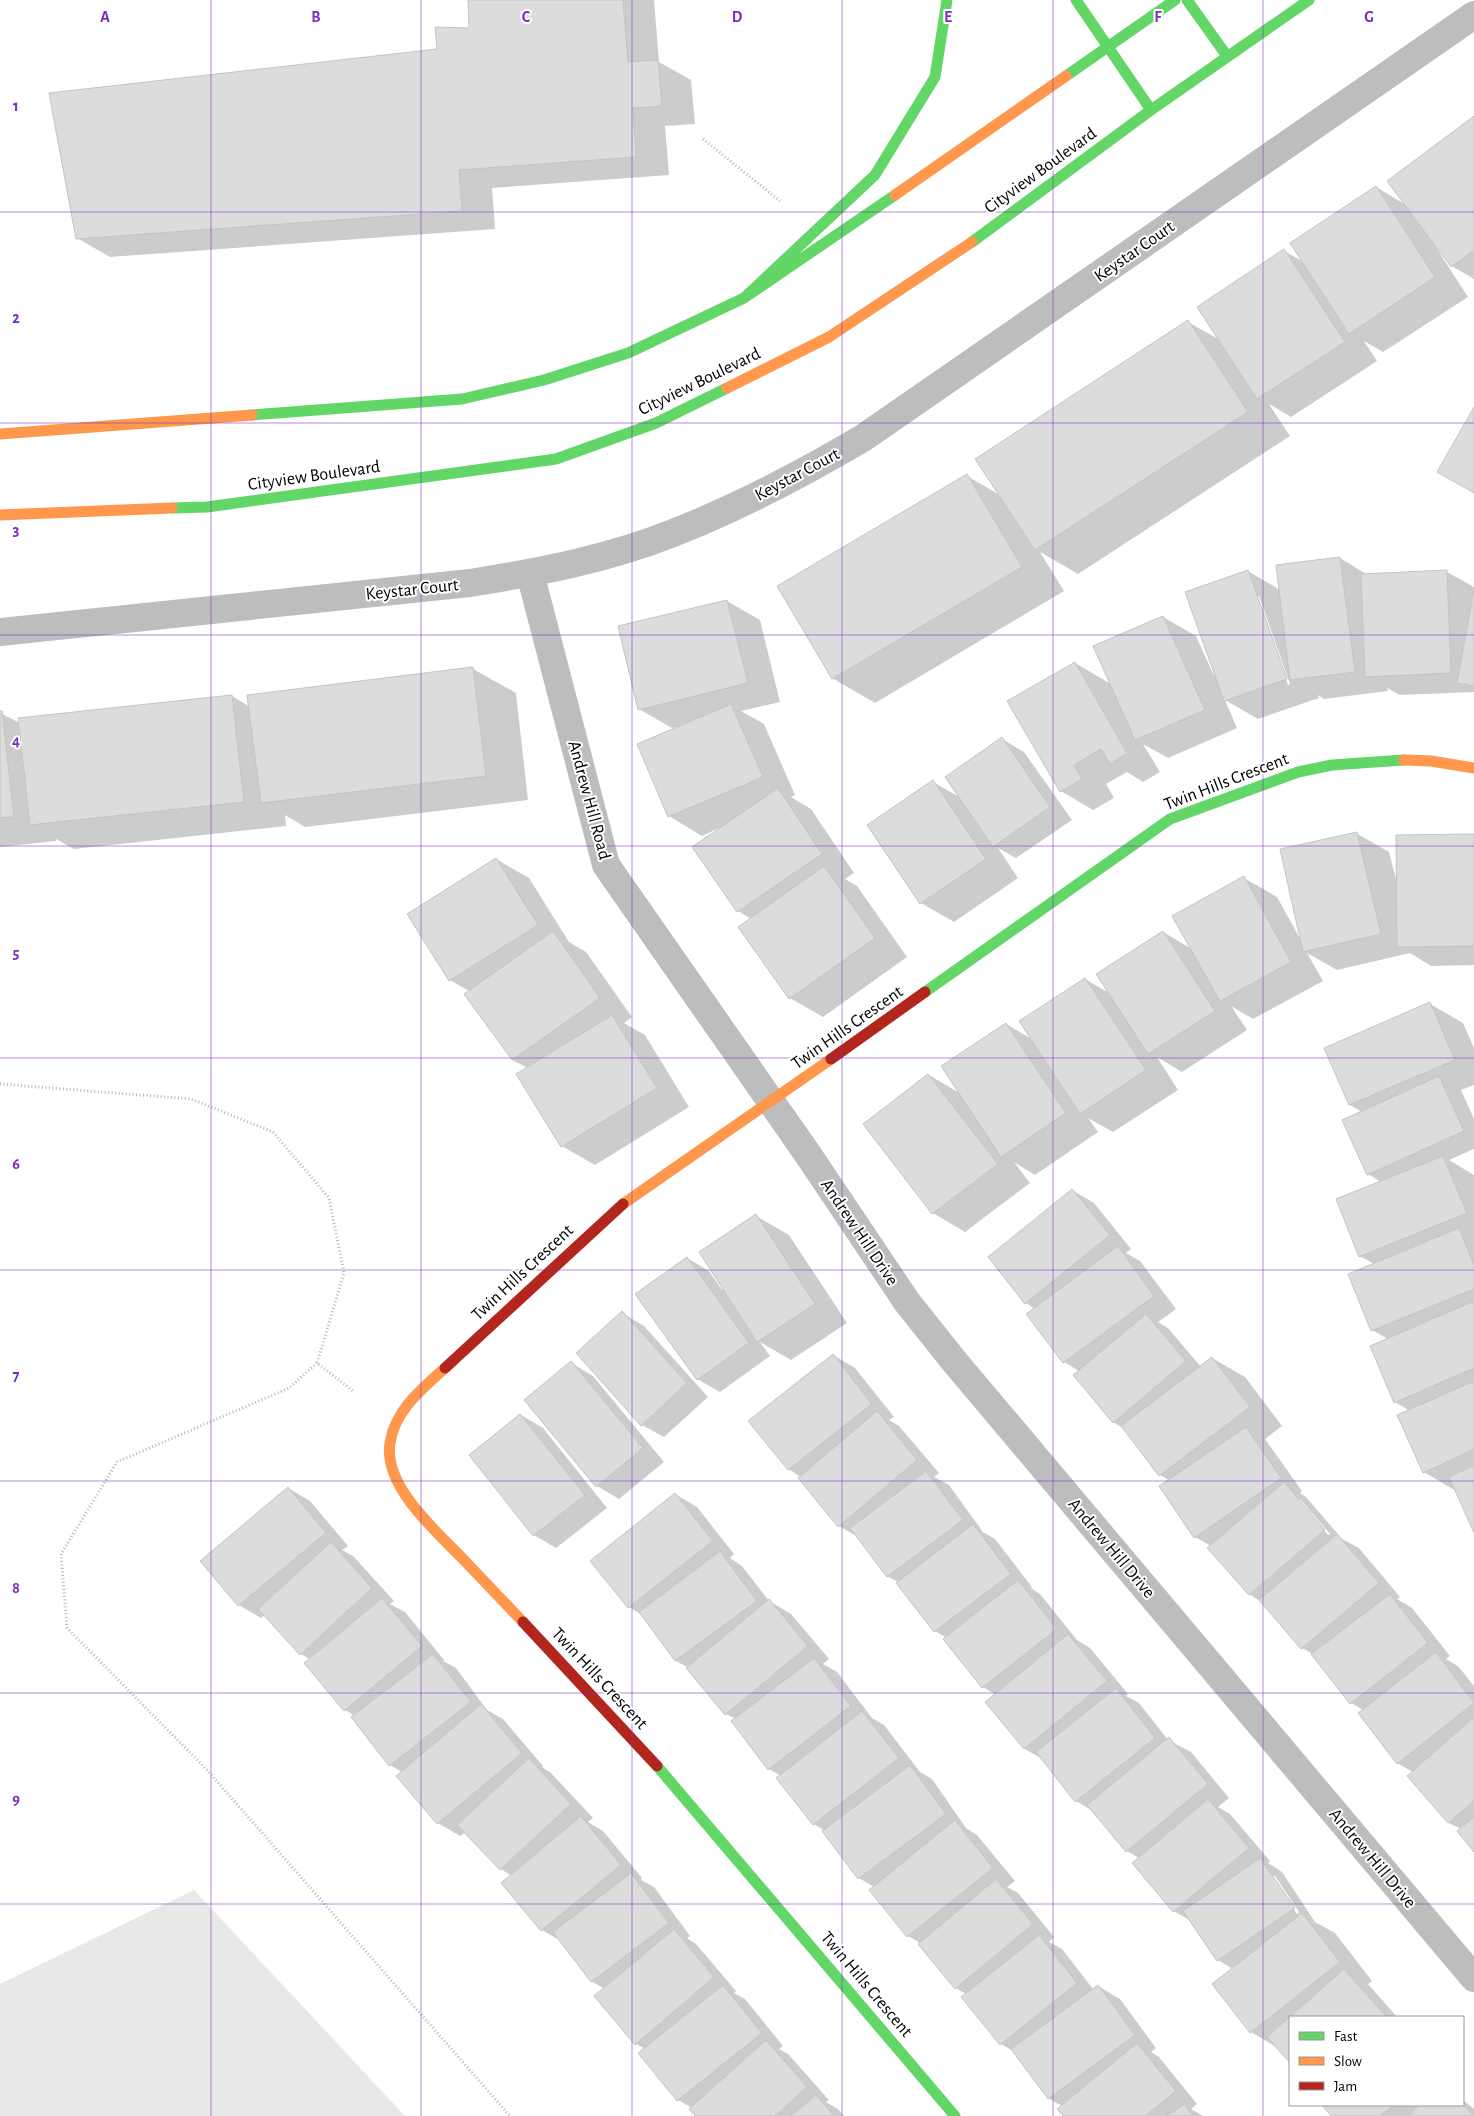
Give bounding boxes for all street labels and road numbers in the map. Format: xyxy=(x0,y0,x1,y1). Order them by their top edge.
street label: Cityview Boulevard xyxy=(981,124,1100,217)
street label: Keystar Court xyxy=(1091,218,1178,286)
street label: Cityview Boulevard xyxy=(636,345,763,419)
street label: Keystar Court xyxy=(752,445,843,505)
street label: Cityview Boulevard xyxy=(247,458,381,494)
street label: Keystar Court xyxy=(365,576,460,604)
street label: Andrew Hill Road xyxy=(565,739,614,862)
street label: Twin Hills Crescent xyxy=(1162,750,1291,814)
street label: Twin Hills Crescent xyxy=(789,983,907,1073)
street label: Andrew Hill Drive xyxy=(817,1176,901,1289)
street label: Twin Hills Crescent xyxy=(468,1221,577,1324)
street label: Andrew Hill Drive xyxy=(1064,1495,1158,1602)
street label: Twin Hills Crescent xyxy=(548,1624,651,1733)
street label: Andrew Hill Drive xyxy=(1325,1805,1419,1912)
street label: Twin Hills Crescent xyxy=(817,1928,916,2041)

